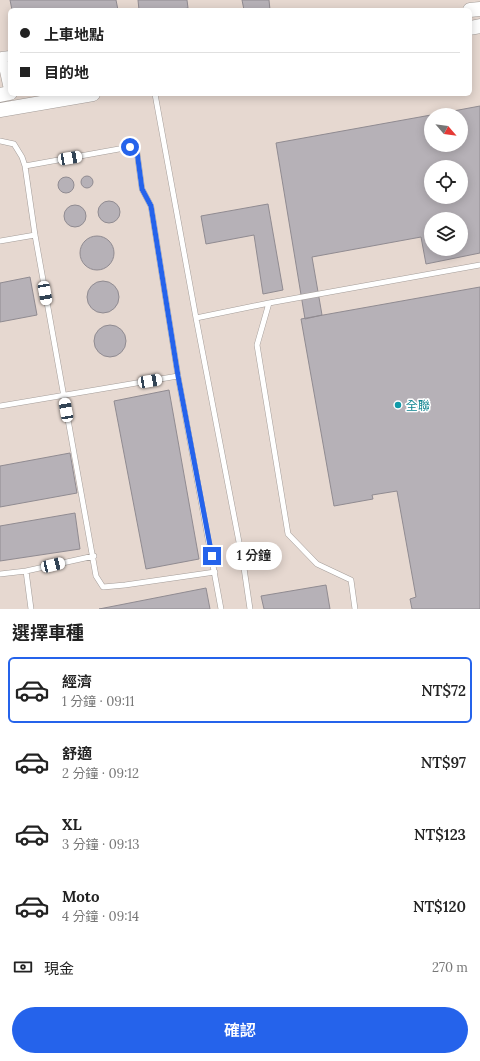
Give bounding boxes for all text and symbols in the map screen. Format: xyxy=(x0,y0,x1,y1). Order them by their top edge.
text: 上車地點 xyxy=(44,25,104,44)
text: 目的地 xyxy=(44,63,89,82)
north arrow xyxy=(424,108,468,152)
map controls xyxy=(424,108,468,256)
route start xyxy=(121,138,139,156)
car xyxy=(57,150,83,166)
button: locate xyxy=(424,160,468,204)
button: layers xyxy=(424,212,468,256)
car xyxy=(37,280,53,306)
car xyxy=(137,373,163,389)
car xyxy=(58,397,74,423)
place label: 全聯 xyxy=(406,398,430,413)
marker: 全聯 xyxy=(393,400,403,410)
callout: 1 分鐘 xyxy=(226,542,282,570)
route end xyxy=(203,547,221,565)
text: 1 分鐘 xyxy=(237,547,271,564)
car xyxy=(40,556,66,574)
text: 選擇車種 xyxy=(12,621,84,644)
icon: car xyxy=(14,672,50,708)
text: 經濟 xyxy=(62,672,92,691)
text: NT$72 xyxy=(421,681,466,700)
text: 1 分鐘 · 09:11 xyxy=(62,693,135,710)
icon: car xyxy=(14,744,50,780)
text: 舒適 xyxy=(62,744,92,763)
text: NT$97 xyxy=(421,753,466,772)
text: 2 分鐘 · 09:12 xyxy=(62,765,139,782)
text: XL xyxy=(62,815,82,834)
icon: car xyxy=(14,816,50,852)
text: NT$123 xyxy=(414,825,466,844)
text: 3 分鐘 · 09:13 xyxy=(62,836,140,853)
text: Moto xyxy=(62,887,99,906)
icon: car xyxy=(14,888,50,924)
text: NT$120 xyxy=(413,897,466,916)
text: 4 分鐘 · 09:14 xyxy=(62,908,139,925)
icon: cash xyxy=(12,956,34,978)
text: 現金 xyxy=(44,959,74,978)
text: 270 m xyxy=(432,959,468,976)
button: 確認 xyxy=(12,1007,468,1053)

